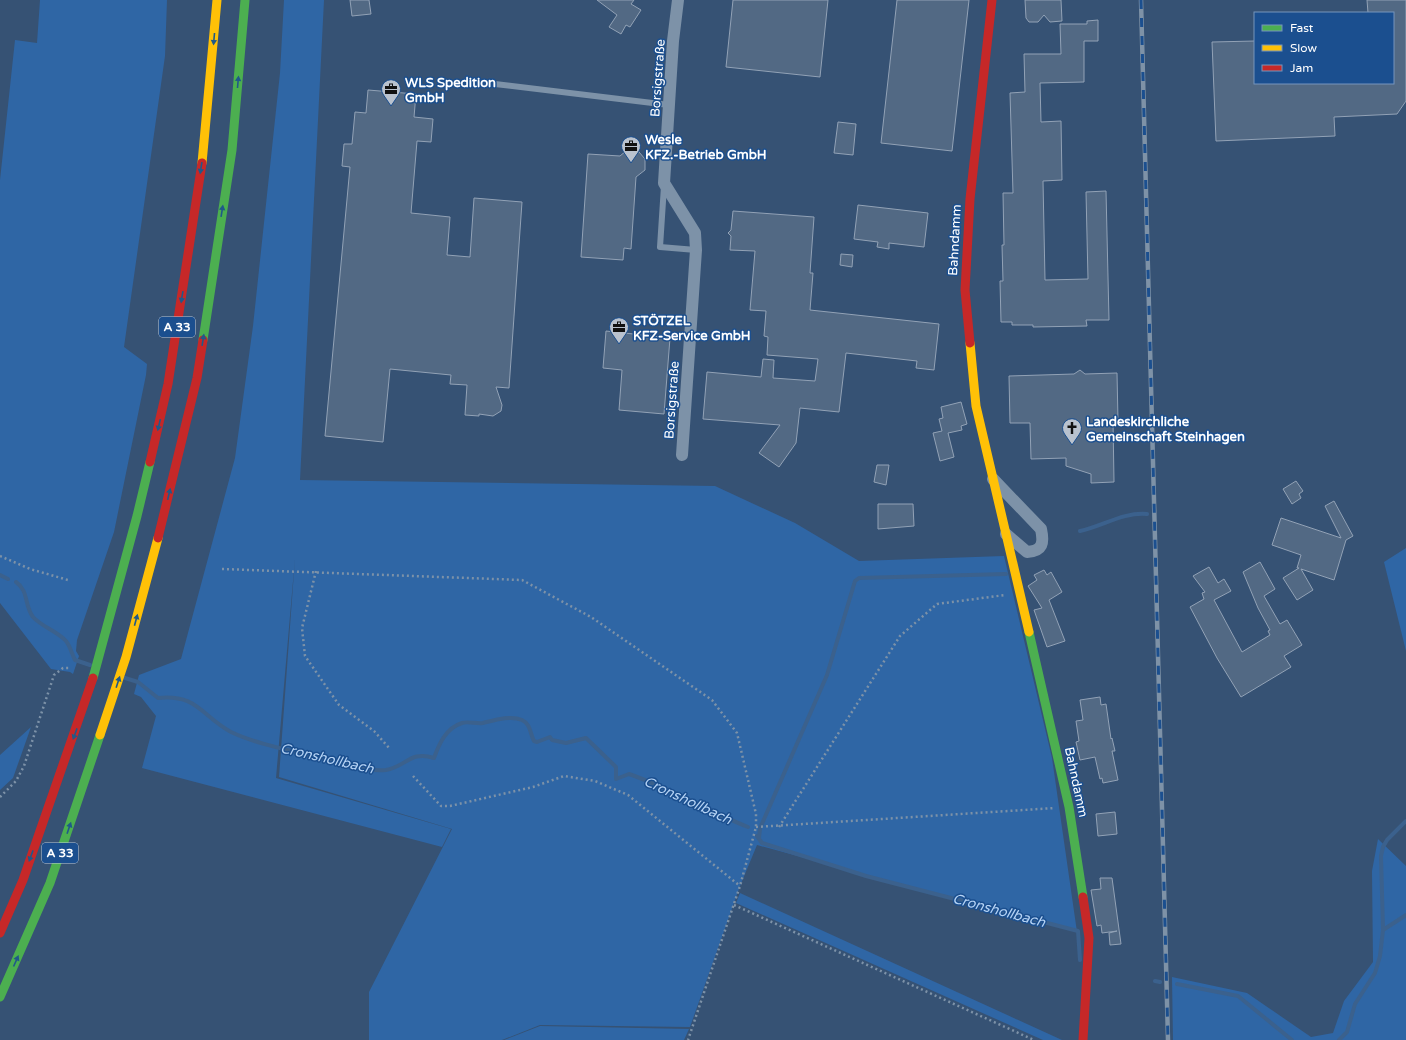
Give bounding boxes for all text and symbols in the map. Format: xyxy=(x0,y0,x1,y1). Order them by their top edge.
legend xyxy=(1254,12,1394,84)
text: Fast xyxy=(1290,21,1314,35)
one-way arrow xyxy=(211,33,217,45)
street label: Borsigstraße xyxy=(647,38,669,118)
text: Slow xyxy=(1290,41,1317,55)
text: Jam xyxy=(1290,61,1313,75)
place label: WLS Spedition GmbH xyxy=(405,75,496,106)
one-way arrow xyxy=(234,76,241,88)
office icon: WLS Spedition GmbH xyxy=(380,78,402,106)
place label: Wesle KFZ.-Betrieb GmbH xyxy=(645,132,767,163)
office icon: Wesle KFZ.-Betrieb GmbH xyxy=(620,135,642,163)
one-way arrow xyxy=(198,162,204,174)
street label: Bahndamm xyxy=(945,204,965,276)
one-way arrow xyxy=(219,205,225,217)
one-way arrow xyxy=(178,291,184,303)
place label: STÖTZEL KFZ-Service GmbH xyxy=(633,313,751,344)
office icon: STÖTZEL KFZ-Service GmbH xyxy=(608,316,630,344)
road number: A 33 xyxy=(159,317,195,337)
one-way arrow xyxy=(200,334,206,346)
street label: Borsigstraße xyxy=(661,360,683,440)
place label: Landeskirchliche Gemeinschaft Steinhagen xyxy=(1086,414,1245,445)
church icon: Landeskirchliche Gemeinschaft Steinhagen xyxy=(1061,417,1083,445)
one-way arrow xyxy=(155,418,161,431)
one-way arrow xyxy=(167,488,173,500)
one-way arrow xyxy=(133,613,139,625)
one-way arrow xyxy=(115,675,121,687)
one-way arrow xyxy=(71,728,77,740)
water label: Cronshollbach xyxy=(279,739,376,778)
street label: Bahndamm xyxy=(1061,746,1091,819)
water label: Cronshollbach xyxy=(641,773,735,828)
one-way arrow xyxy=(66,821,72,833)
road number: A 33 xyxy=(42,843,78,863)
one-way arrow xyxy=(28,851,34,863)
water label: Cronshollbach xyxy=(951,890,1048,931)
one-way arrow xyxy=(13,955,19,967)

